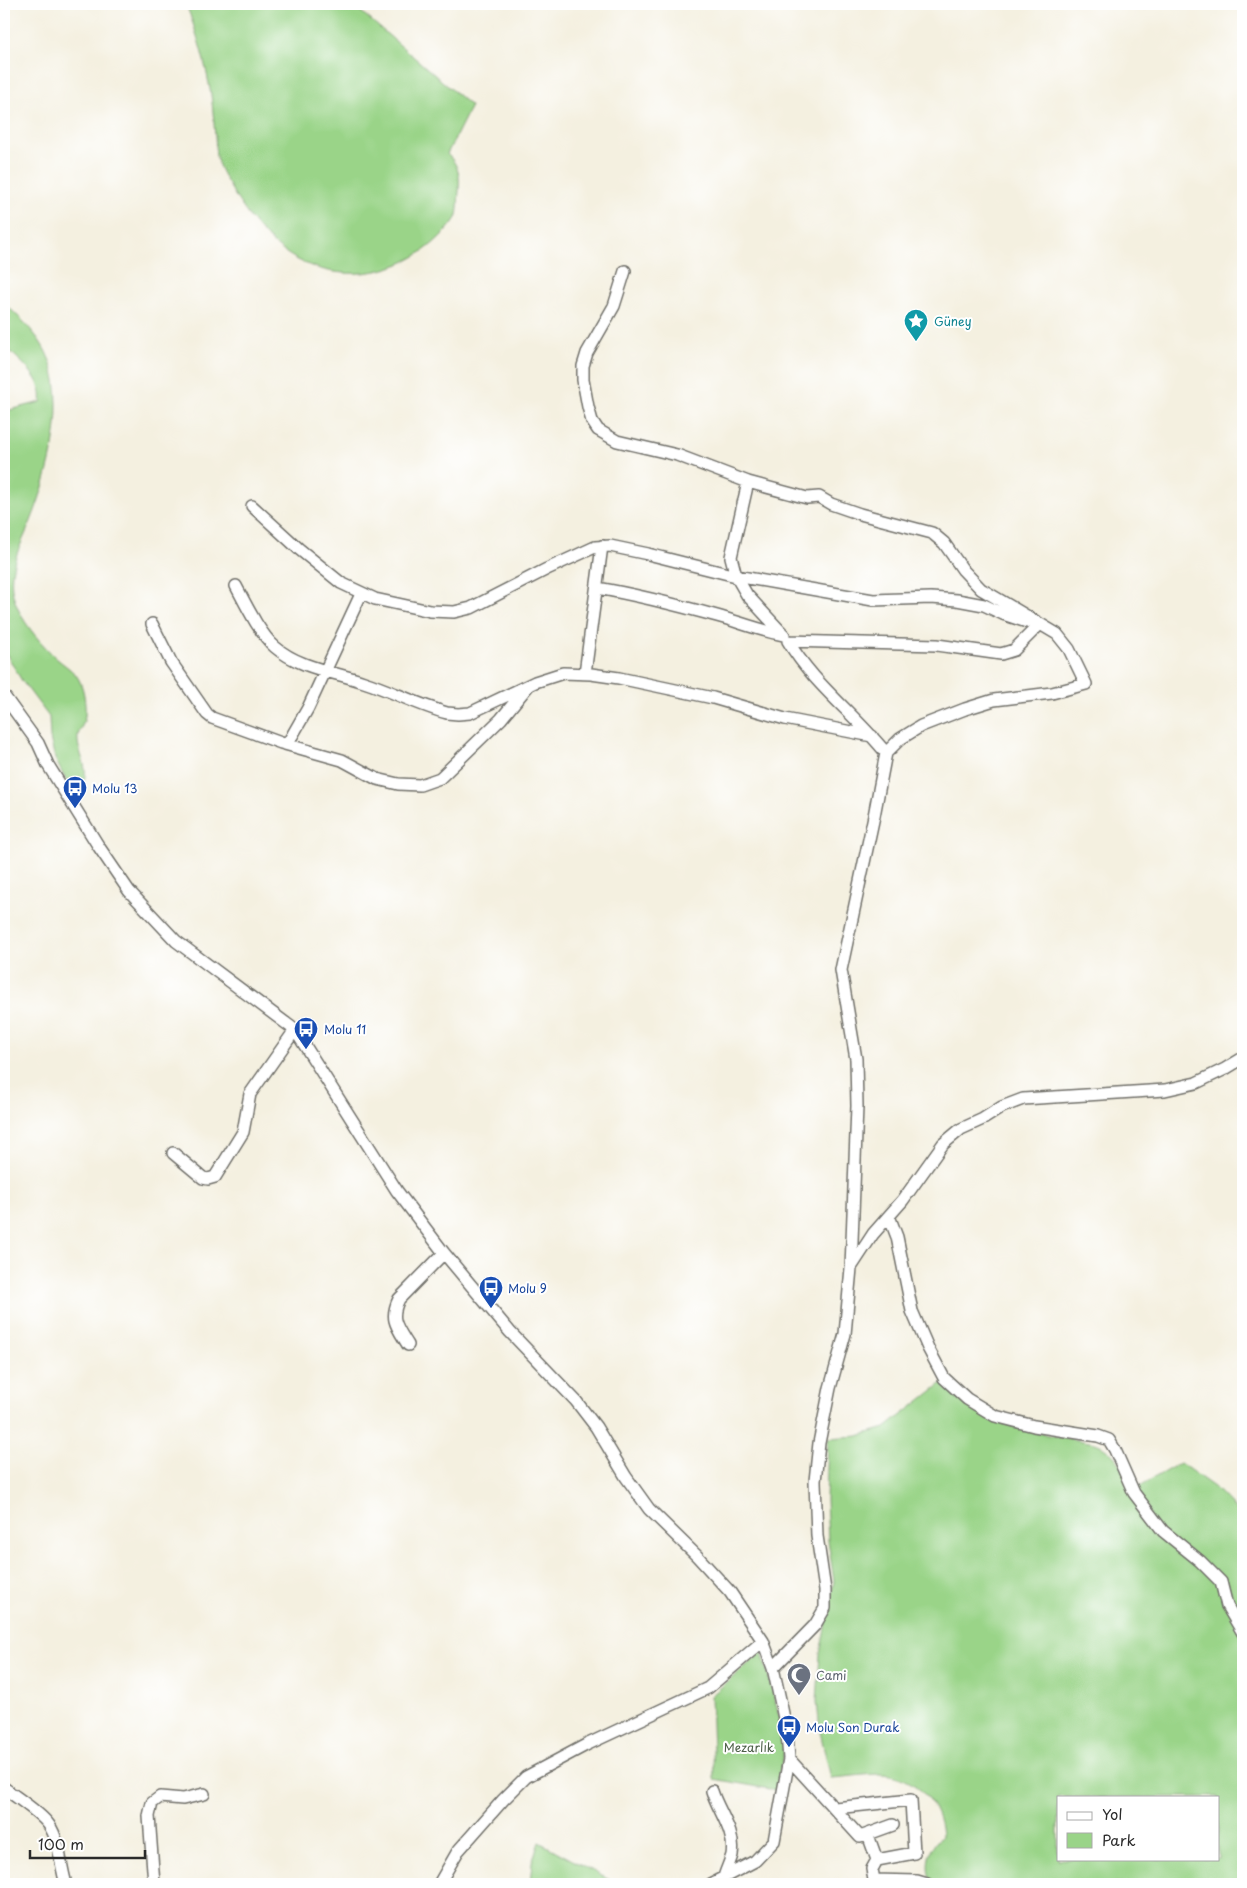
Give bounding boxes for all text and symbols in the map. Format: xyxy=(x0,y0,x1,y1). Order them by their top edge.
place icon: Güney xyxy=(903,308,929,342)
place label: Güney xyxy=(934,312,972,330)
bus stop icon: Molu 13 xyxy=(62,775,88,809)
place label: Molu 13 xyxy=(92,779,138,797)
bus stop icon: Molu 11 xyxy=(293,1016,319,1050)
place label: Molu 11 xyxy=(324,1020,366,1038)
bus stop icon: Molu 9 xyxy=(478,1275,504,1309)
place label: Molu 9 xyxy=(508,1279,547,1297)
mosque icon: Cami xyxy=(786,1662,812,1696)
place label: Cami xyxy=(816,1666,847,1684)
bus stop icon: Molu Son Durak xyxy=(776,1714,802,1748)
place label: Molu Son Durak xyxy=(806,1718,900,1736)
park label: Mezarlık xyxy=(724,1738,775,1756)
legend xyxy=(1057,1796,1220,1860)
text: Yol xyxy=(1102,1802,1123,1825)
scale bar xyxy=(30,1828,145,1860)
text: Park xyxy=(1102,1828,1136,1851)
text: 100 m xyxy=(38,1832,84,1855)

